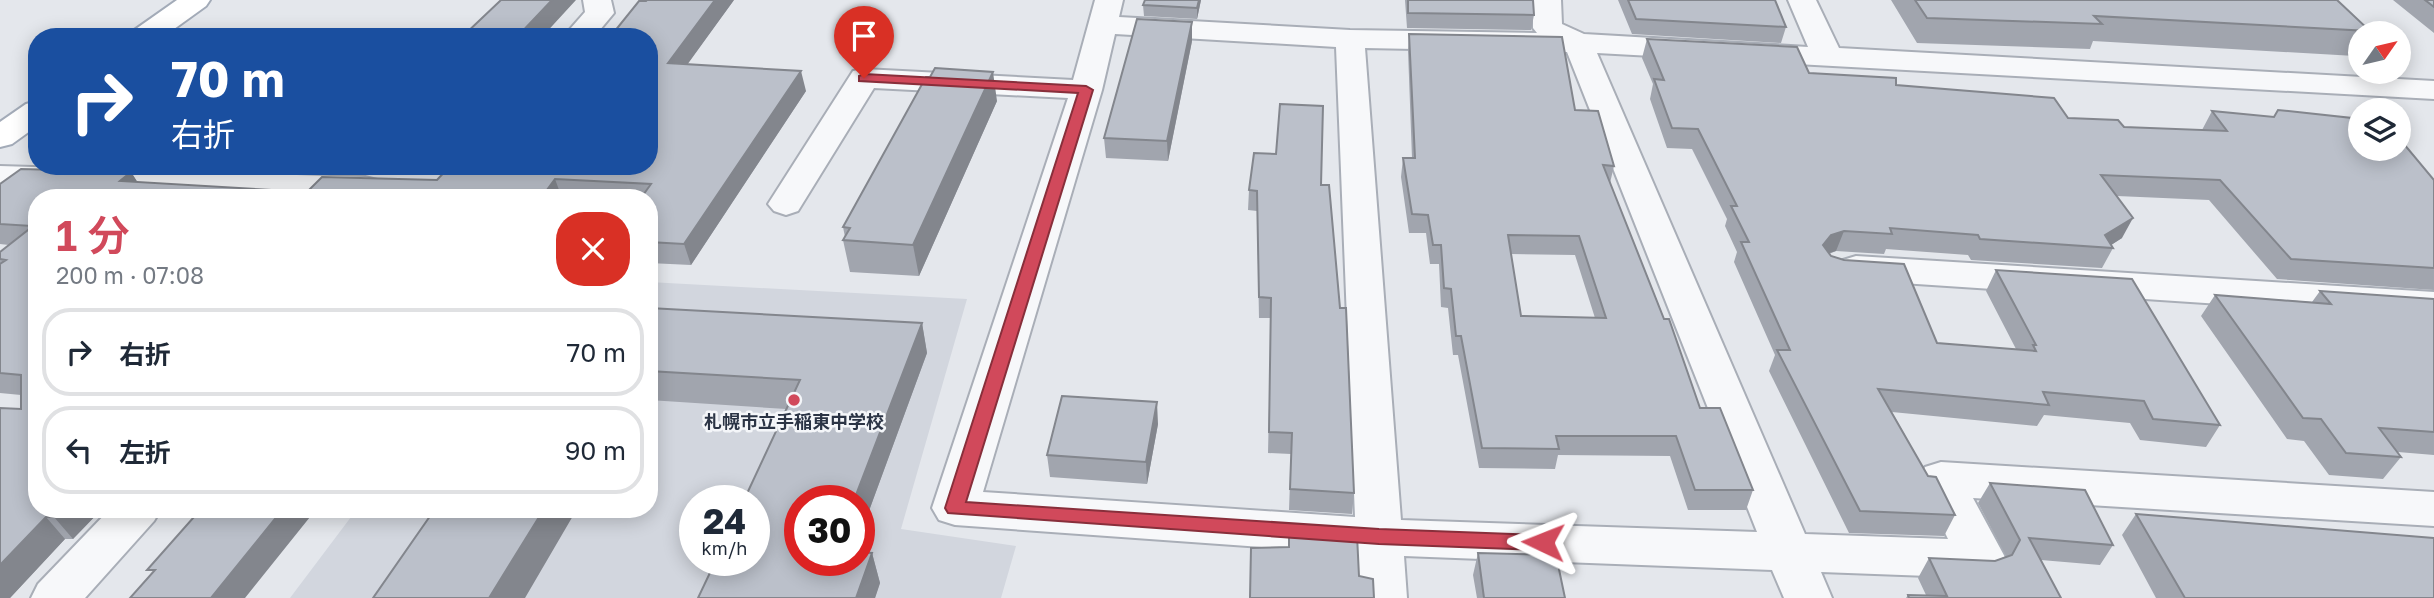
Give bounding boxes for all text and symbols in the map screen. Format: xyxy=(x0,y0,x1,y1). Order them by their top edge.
pin xyxy=(834,6,894,78)
icon: arrive xyxy=(845,17,883,55)
north arrow xyxy=(2348,21,2412,84)
map controls xyxy=(2348,21,2411,161)
text: 70 m xyxy=(171,49,285,108)
icon: right xyxy=(56,56,147,147)
button: layers xyxy=(2348,98,2411,161)
text: 右折 xyxy=(171,115,235,153)
text: 1 分 xyxy=(56,210,130,260)
button: close xyxy=(556,212,630,286)
text: 200 m · 07:08 xyxy=(56,261,204,289)
icon: right xyxy=(60,333,98,371)
text: 70 m xyxy=(567,337,626,368)
text: 右折 xyxy=(119,339,171,370)
marker: 札幌市立手稲東中学校 xyxy=(786,392,802,408)
place label: 札幌市立手稲東中学校 xyxy=(704,410,884,432)
icon: left xyxy=(60,431,98,469)
text: 90 m xyxy=(565,435,626,466)
text: 左折 xyxy=(119,437,171,468)
speed limit sign: 30 xyxy=(784,485,875,576)
text: 24 xyxy=(703,500,746,542)
position arrow xyxy=(1506,505,1580,579)
text: km/h xyxy=(702,537,747,559)

